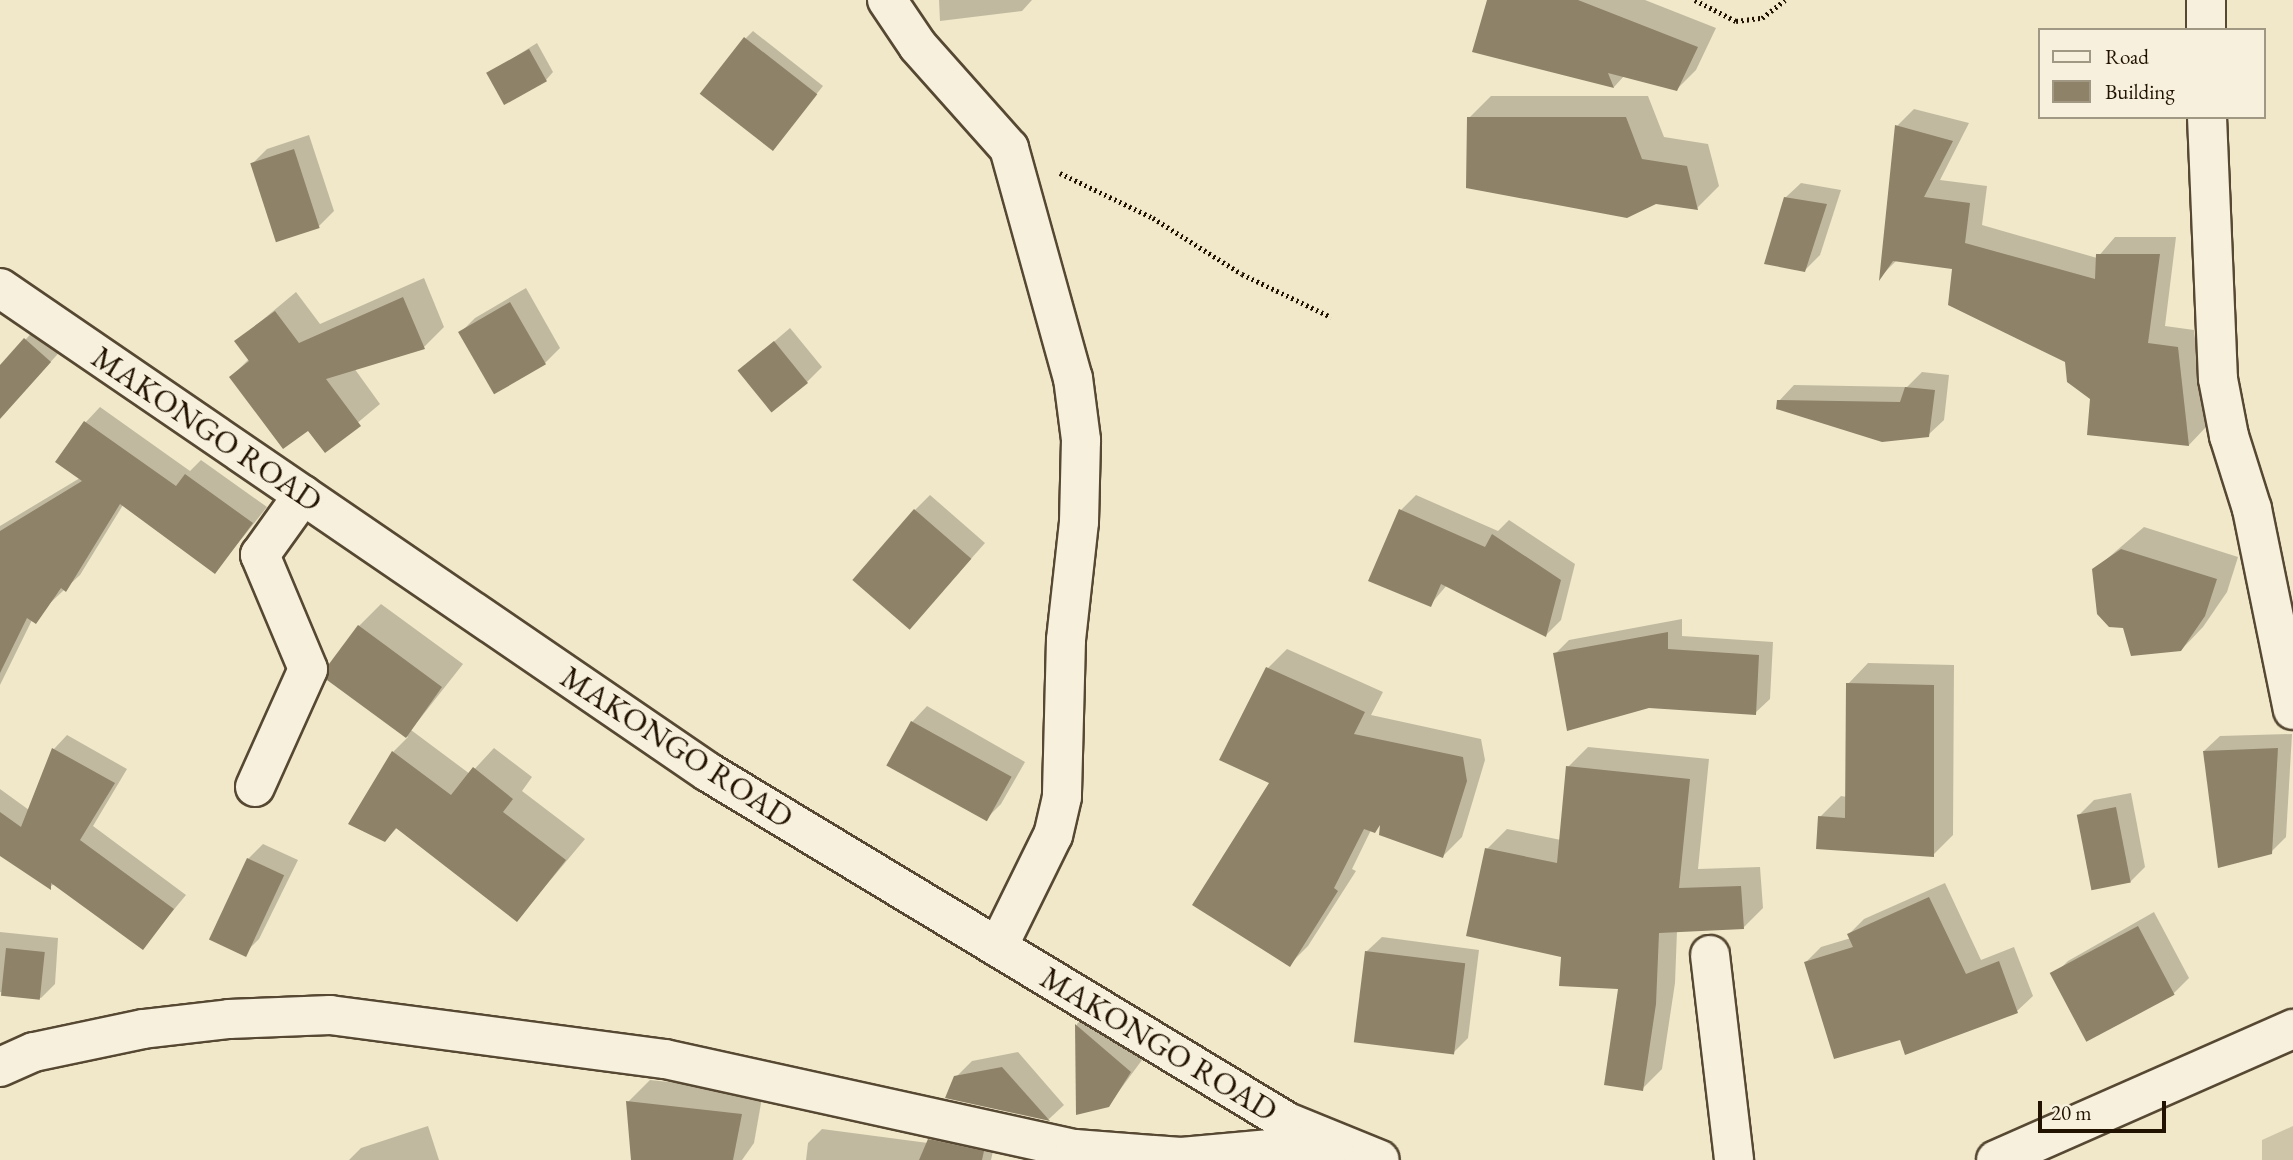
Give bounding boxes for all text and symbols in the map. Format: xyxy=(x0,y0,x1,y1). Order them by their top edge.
legend xyxy=(2038,28,2265,119)
text: Road xyxy=(2105,43,2149,70)
text: Building xyxy=(2105,78,2175,105)
street label: MAKONGO ROAD xyxy=(85,338,329,520)
street label: MAKONGO ROAD xyxy=(554,658,800,836)
street label: MAKONGO ROAD xyxy=(1034,958,1284,1130)
scale bar xyxy=(2041,1086,2169,1130)
text: 20 m xyxy=(2051,1099,2092,1126)

